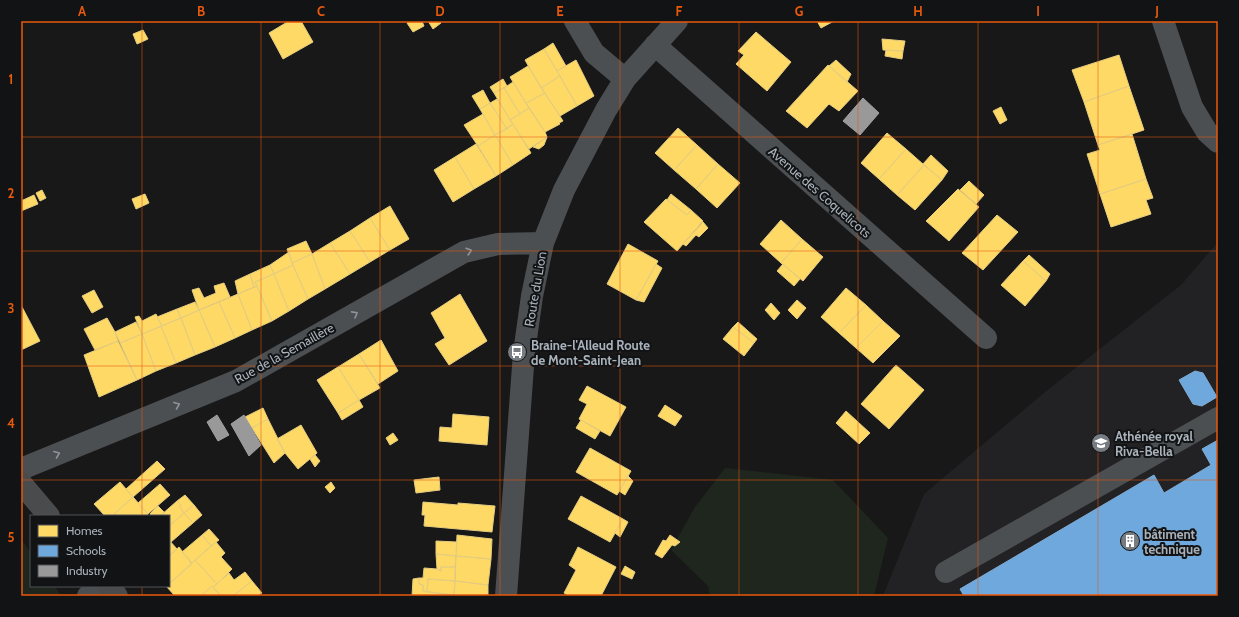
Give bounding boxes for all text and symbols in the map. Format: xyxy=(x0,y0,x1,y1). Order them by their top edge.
text: A xyxy=(78,3,87,19)
text: B xyxy=(197,3,205,19)
text: C xyxy=(317,3,325,19)
text: D xyxy=(435,3,445,19)
text: E xyxy=(556,3,564,19)
text: F xyxy=(676,3,683,19)
text: G xyxy=(795,3,804,19)
text: H xyxy=(913,3,923,19)
text: I xyxy=(1036,3,1040,19)
text: J xyxy=(1154,3,1159,19)
text: 1 xyxy=(9,71,13,87)
street label: Avenue des Coquelicots xyxy=(766,143,875,241)
text: 2 xyxy=(8,185,15,201)
one-way arrow xyxy=(465,247,472,256)
street label: Route du Lion xyxy=(521,250,549,328)
text: 3 xyxy=(7,300,15,316)
one-way arrow xyxy=(351,311,358,318)
street label: Rue de la Semaillère xyxy=(232,319,337,387)
place label: Braine-l'Alleud Route de Mont-Saint-Jean xyxy=(531,337,650,368)
bus stop icon: Braine-l'Alleud Route de Mont-Saint-Jean xyxy=(506,341,528,363)
one-way arrow xyxy=(174,401,181,409)
text: 4 xyxy=(7,415,15,431)
place label: Athénée royal Riva-Bella xyxy=(1115,428,1193,459)
school or university icon: Athénée royal Riva-Bella xyxy=(1090,432,1112,454)
one-way arrow xyxy=(53,451,61,459)
legend xyxy=(30,515,170,587)
text: Homes xyxy=(66,523,103,538)
place label: bâtiment technique xyxy=(1144,526,1200,557)
text: 5 xyxy=(8,529,15,545)
building icon: bâtiment technique xyxy=(1119,530,1141,552)
text: Schools xyxy=(66,543,106,558)
text: Industry xyxy=(66,563,107,578)

